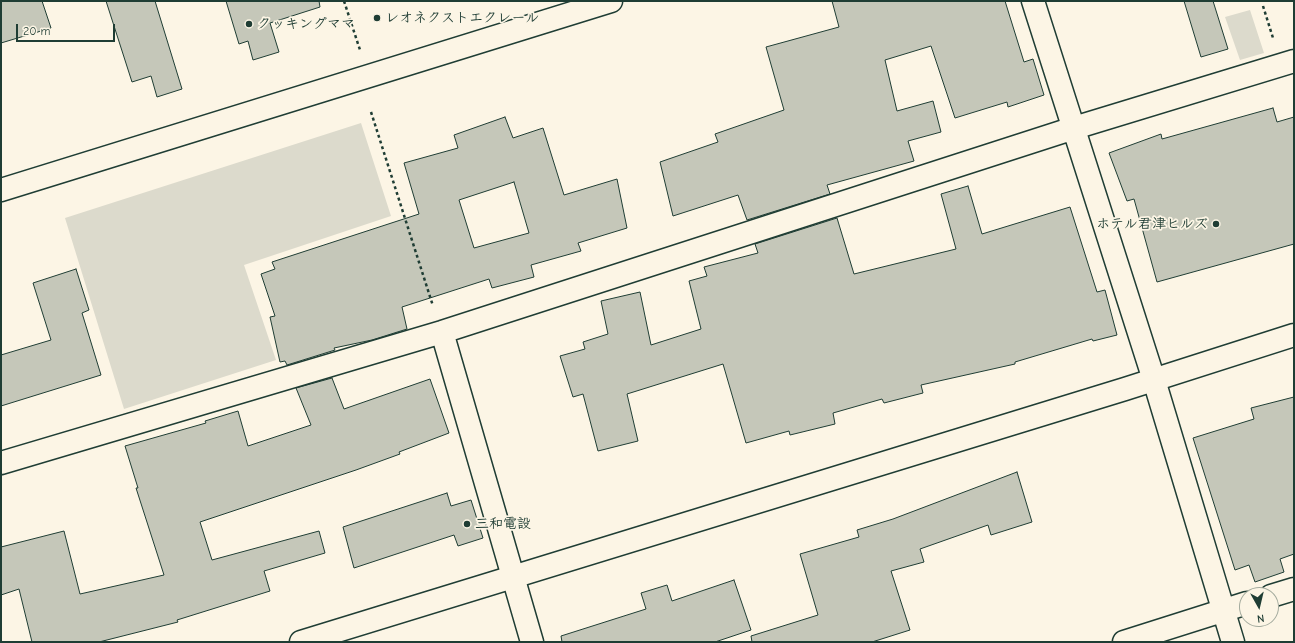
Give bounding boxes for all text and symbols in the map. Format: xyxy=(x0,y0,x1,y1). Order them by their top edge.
place label: レオネクストエクレール xyxy=(385,10,540,26)
marker: レオネクストエクレール xyxy=(372,13,382,23)
scale bar xyxy=(18,16,117,42)
place label: クッキングママ xyxy=(257,16,355,32)
marker: クッキングママ xyxy=(244,19,254,29)
text: 20 m xyxy=(23,24,51,38)
place label: ホテル君津ヒルズ xyxy=(1096,216,1208,232)
marker: ホテル君津ヒルズ xyxy=(1211,219,1221,229)
place label: 三和電設 xyxy=(475,516,531,532)
marker: 三和電設 xyxy=(462,519,472,529)
north arrow xyxy=(1239,587,1279,627)
text: N xyxy=(1256,611,1265,625)

